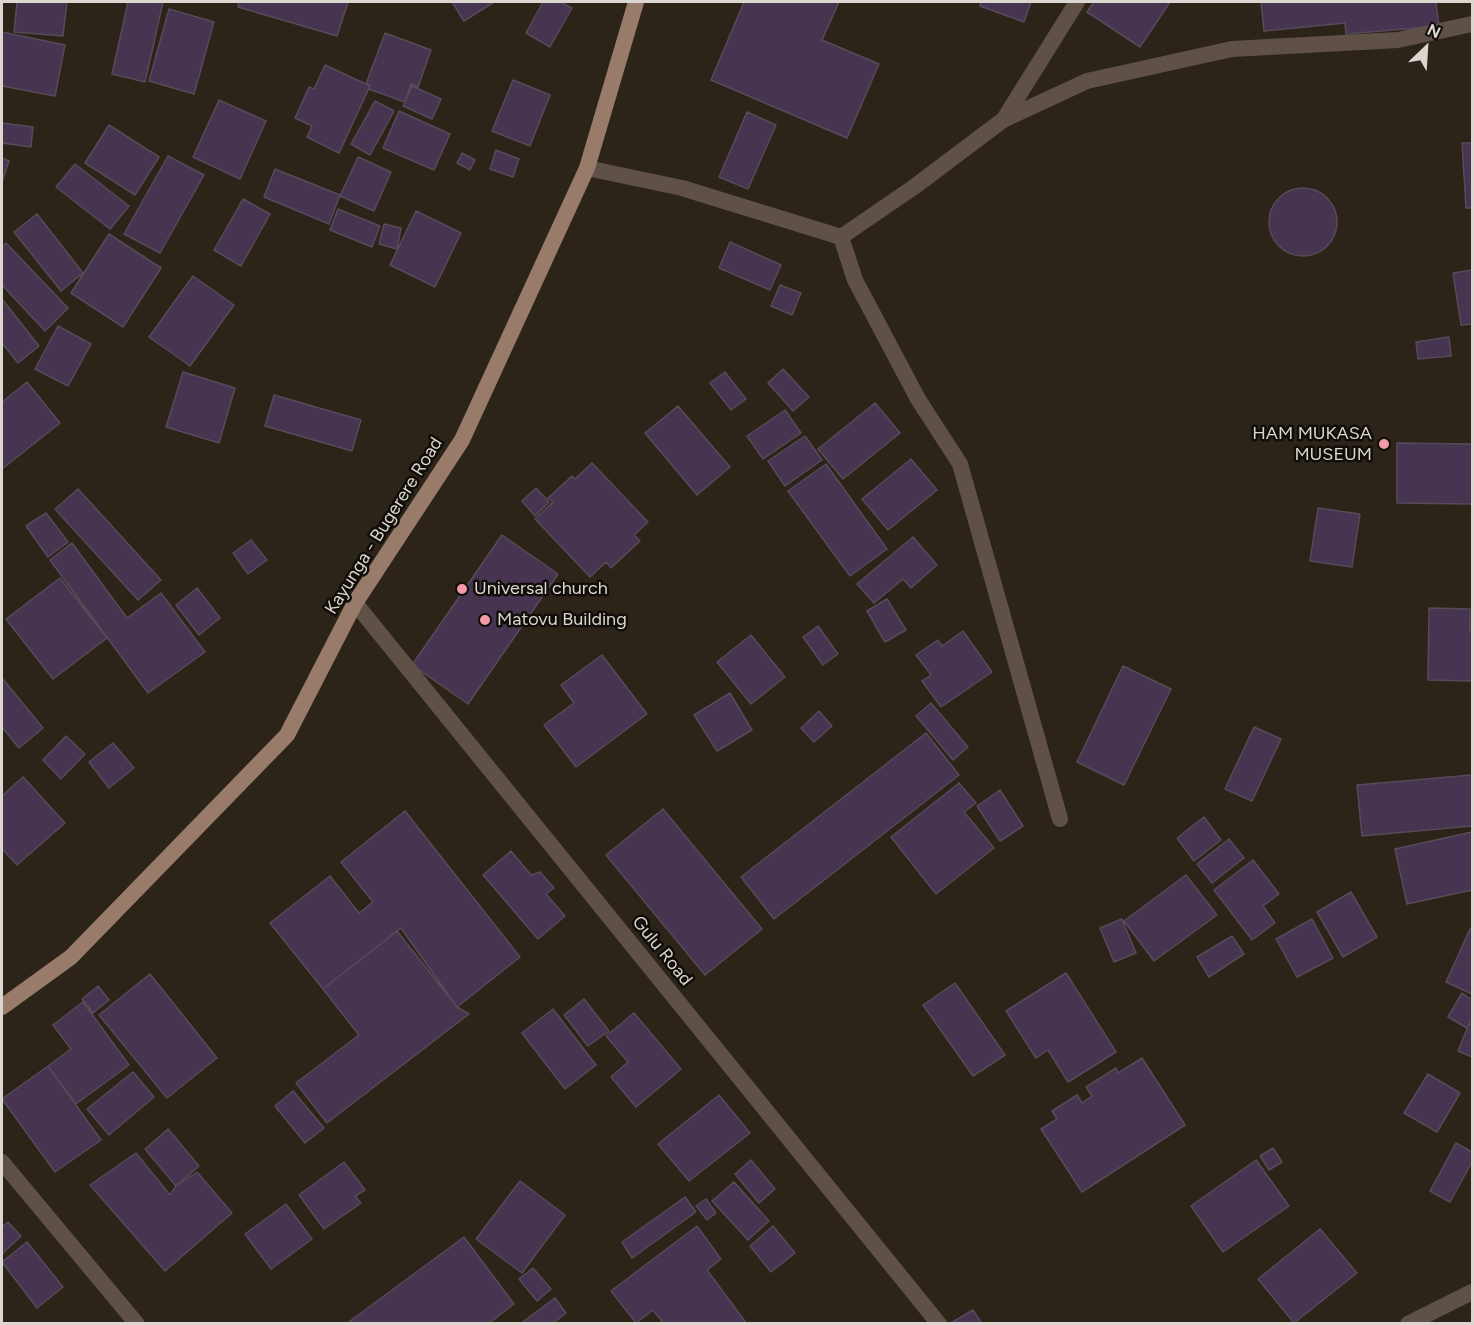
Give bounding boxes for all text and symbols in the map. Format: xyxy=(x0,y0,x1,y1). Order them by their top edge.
north arrow xyxy=(1396,18,1456,78)
text: N xyxy=(1424,20,1443,42)
place label: HAM MUKASA MUSEUM xyxy=(1252,423,1372,466)
street label: Kayunga - Bugerere Road xyxy=(321,433,447,619)
marker: HAM MUKASA MUSEUM xyxy=(1377,437,1391,451)
place label: Universal church xyxy=(474,578,608,600)
marker: Universal church xyxy=(455,582,469,596)
place label: Matovu Building xyxy=(497,609,627,631)
marker: Matovu Building xyxy=(478,613,492,627)
street label: Gulu Road xyxy=(627,912,697,990)

